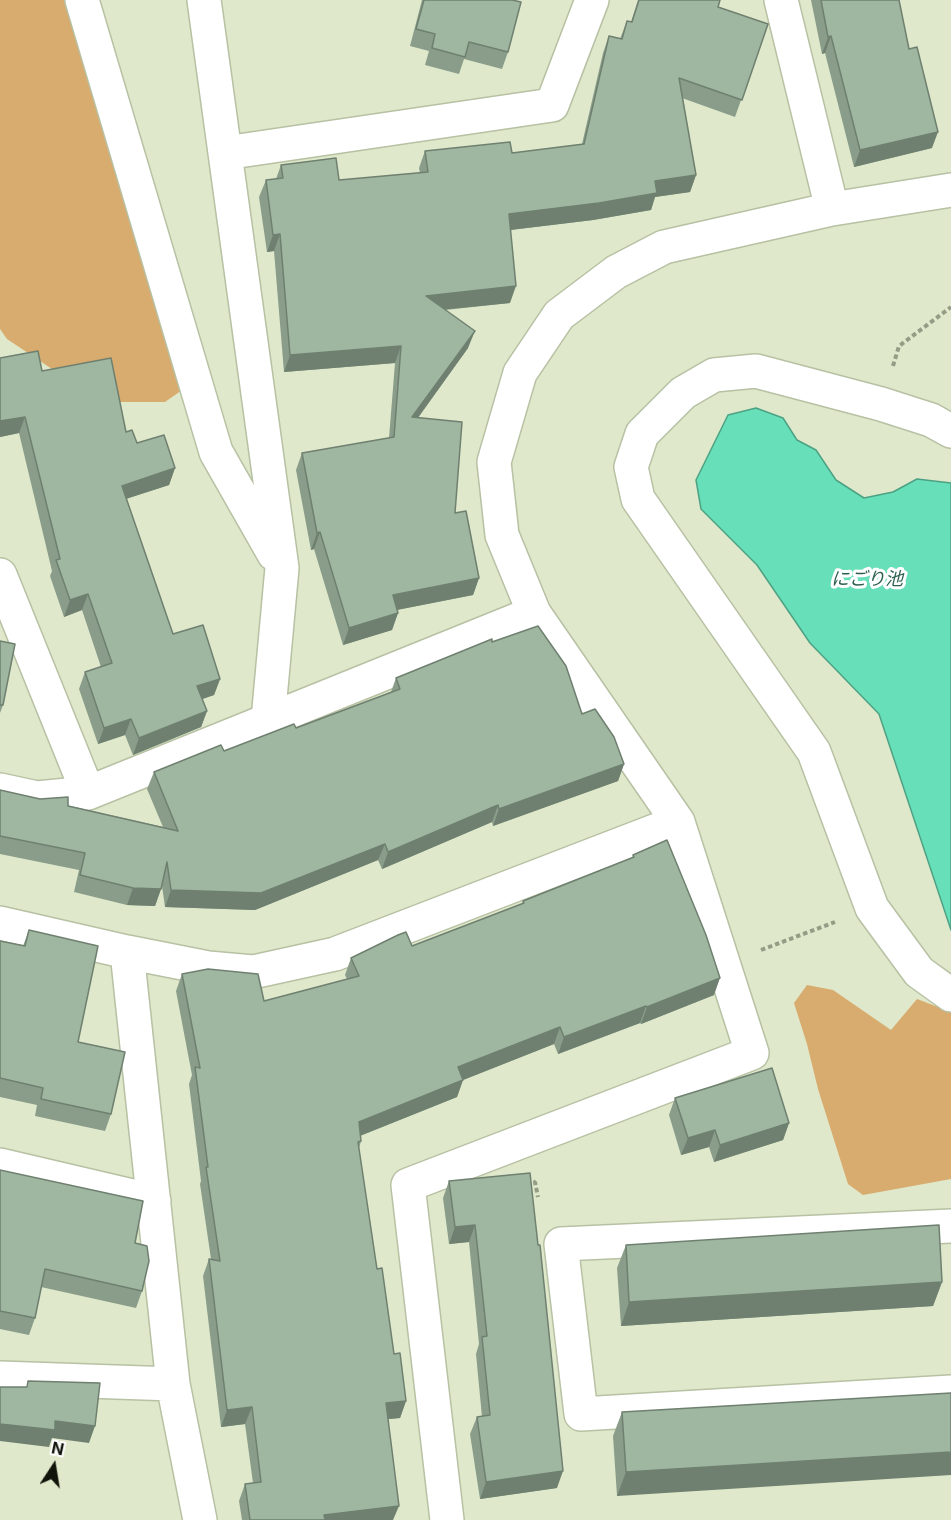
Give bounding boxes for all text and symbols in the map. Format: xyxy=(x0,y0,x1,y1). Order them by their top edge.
water label: にごり池 xyxy=(831,569,903,591)
north arrow xyxy=(24,1436,84,1496)
text: N xyxy=(50,1437,66,1459)

